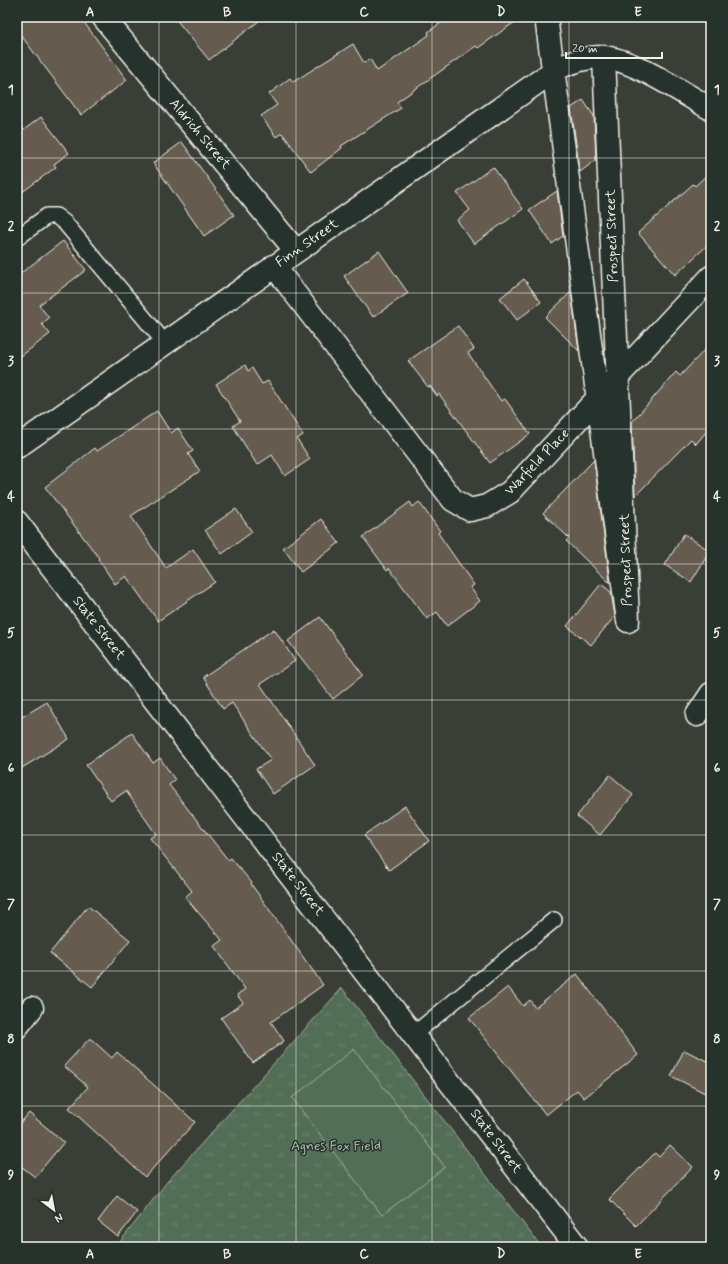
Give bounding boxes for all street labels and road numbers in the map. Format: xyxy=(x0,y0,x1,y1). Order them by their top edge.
street label: Aldrich Street xyxy=(165,95,235,174)
street label: Prospect Street xyxy=(601,188,623,283)
street label: Finn Street xyxy=(272,214,343,271)
street label: Warfield Place xyxy=(501,425,573,499)
street label: Prospect Street xyxy=(615,512,637,607)
street label: State Street xyxy=(68,592,130,664)
street label: State Street xyxy=(267,848,329,920)
street label: State Street xyxy=(466,1105,527,1177)

